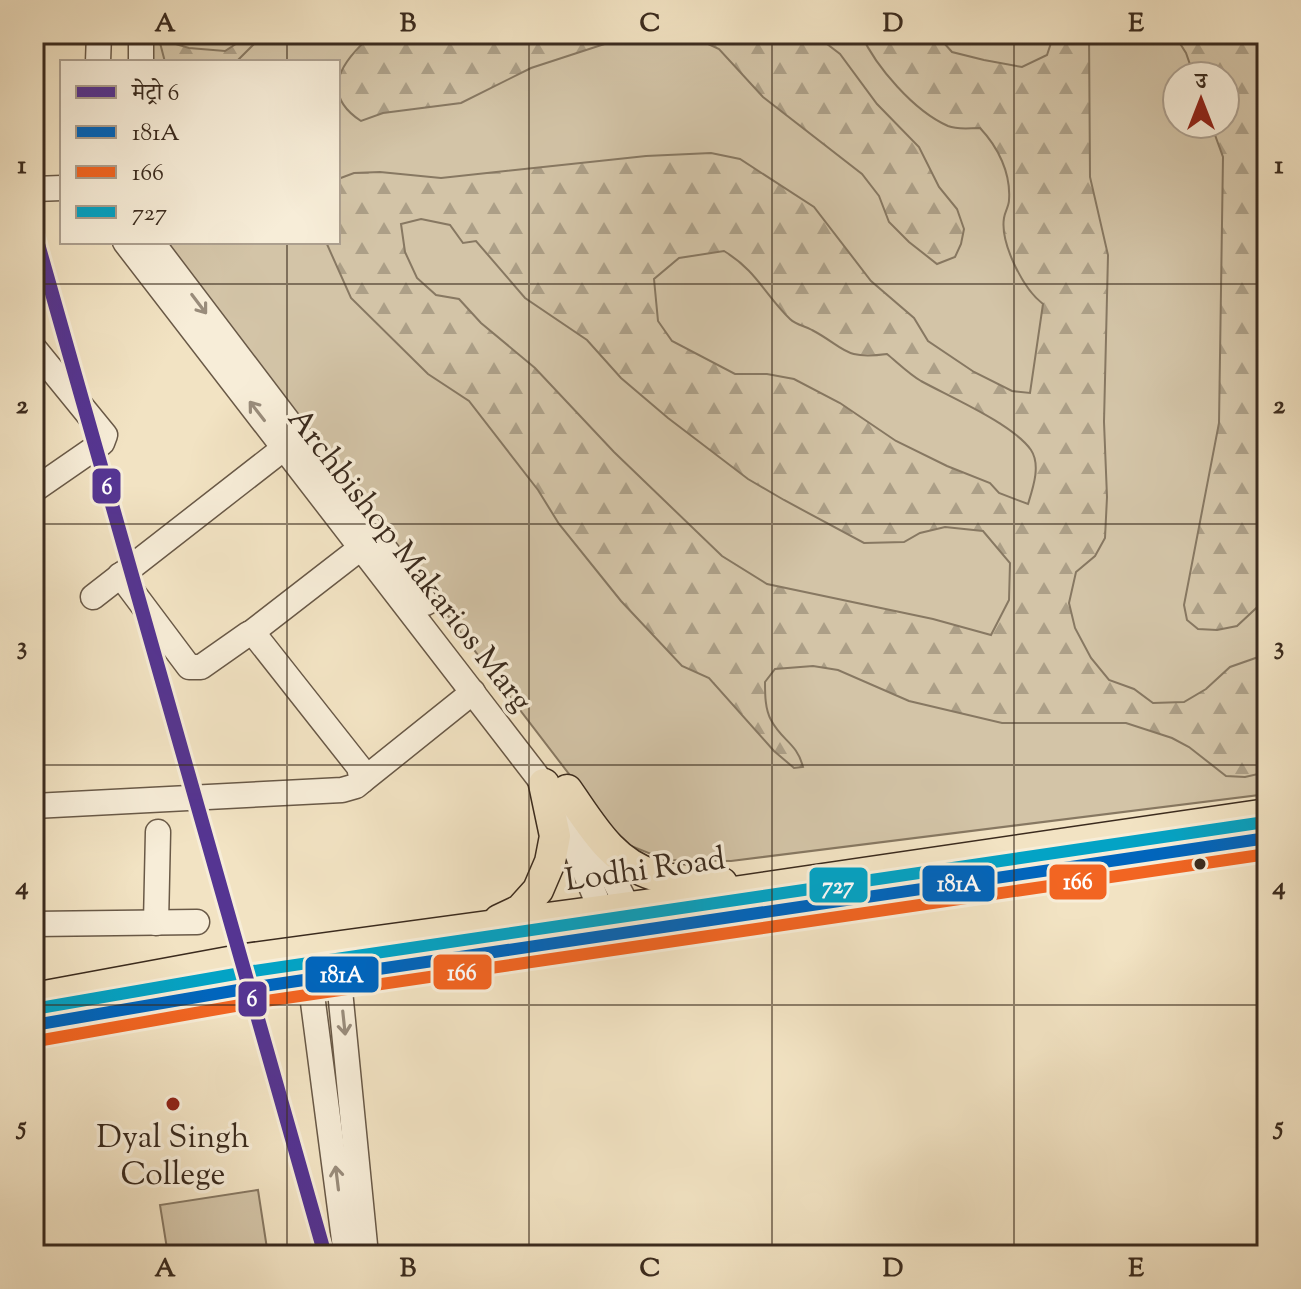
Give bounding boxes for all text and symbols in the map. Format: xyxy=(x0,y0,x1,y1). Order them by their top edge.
text: A xyxy=(154,6,176,43)
text: B xyxy=(400,6,417,43)
text: C xyxy=(640,6,660,43)
text: D xyxy=(883,6,903,43)
text: E xyxy=(1128,6,1144,43)
legend xyxy=(60,60,340,244)
north arrow xyxy=(1161,60,1241,140)
text: उ xyxy=(1193,67,1208,99)
text: मेट्रो 6 xyxy=(131,77,179,111)
text: 181A xyxy=(132,117,180,151)
text: 1 xyxy=(18,148,27,185)
text: 1 xyxy=(1275,148,1284,185)
text: 166 xyxy=(132,157,164,191)
text: 727 xyxy=(132,197,167,231)
one-way arrow xyxy=(190,293,207,314)
text: 2 xyxy=(16,388,29,425)
text: 2 xyxy=(1273,388,1286,425)
street label: Archbishop Makarios Marg xyxy=(275,399,542,723)
one-way arrow xyxy=(248,401,265,422)
line badge: 6 xyxy=(91,467,122,505)
text: 6 xyxy=(102,473,113,505)
text: 3 xyxy=(17,629,27,666)
text: 3 xyxy=(1274,629,1284,666)
street label: Lodhi Road xyxy=(562,837,729,905)
unlabelled marker xyxy=(1192,856,1208,872)
line badge: 166 xyxy=(1048,863,1108,901)
line badge: 181A xyxy=(921,864,996,903)
line badge: 727 xyxy=(808,866,869,904)
text: 166 xyxy=(1063,868,1093,900)
text: 4 xyxy=(14,869,29,906)
text: 4 xyxy=(1271,869,1286,906)
text: 181A xyxy=(937,870,981,902)
text: 727 xyxy=(822,872,855,904)
line badge: 166 xyxy=(432,953,493,991)
line badge: 181A xyxy=(304,955,380,994)
text: 166 xyxy=(447,959,477,991)
text: 181A xyxy=(320,961,364,993)
line badge: 6 xyxy=(237,980,268,1018)
text: 6 xyxy=(247,985,258,1017)
one-way arrow xyxy=(336,1009,351,1036)
marker: Dyal Singh College xyxy=(164,1095,182,1113)
text: 5 xyxy=(16,1109,27,1146)
text: 5 xyxy=(1273,1109,1284,1146)
place label: Dyal Singh College xyxy=(97,1116,250,1199)
one-way arrow xyxy=(329,1165,344,1191)
text: A xyxy=(154,1251,176,1288)
text: B xyxy=(400,1251,417,1288)
text: C xyxy=(640,1251,660,1288)
text: D xyxy=(883,1251,903,1288)
text: E xyxy=(1128,1251,1144,1288)

